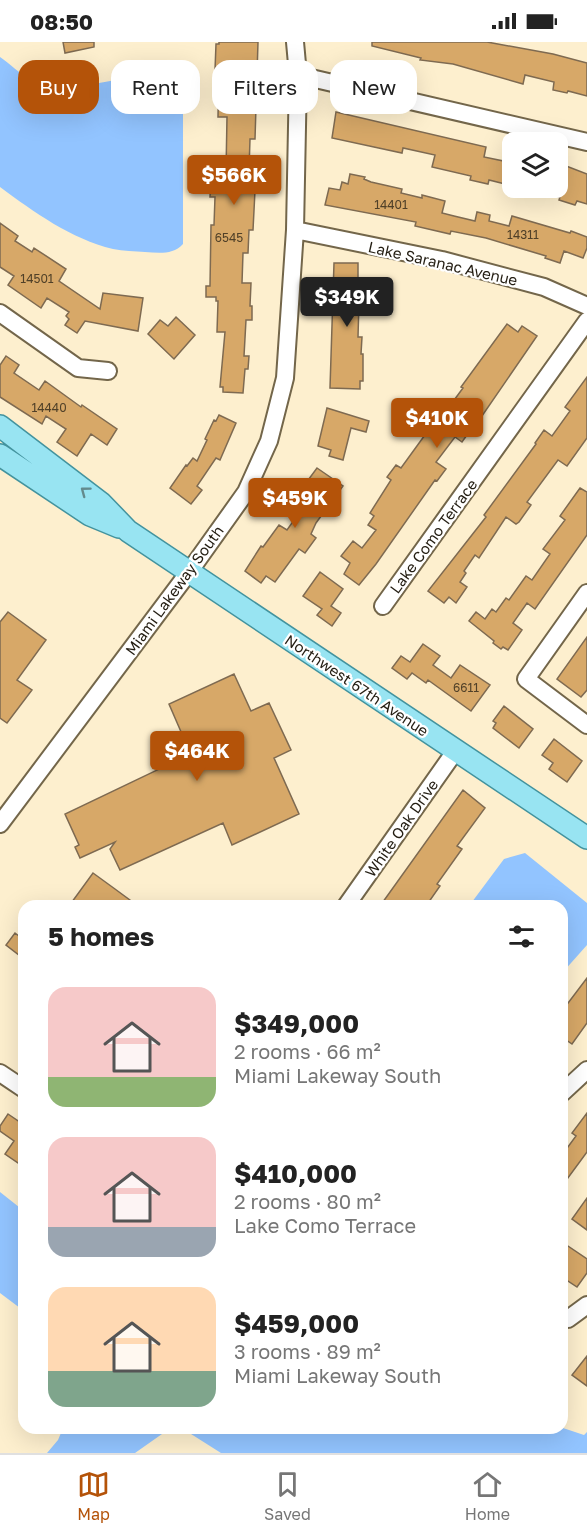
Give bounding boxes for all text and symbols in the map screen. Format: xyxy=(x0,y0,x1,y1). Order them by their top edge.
text: 08:50 xyxy=(30,8,93,35)
chip: Buy xyxy=(18,60,99,114)
chip: Rent xyxy=(111,60,200,114)
chip: Filters xyxy=(212,60,318,114)
chip: New xyxy=(330,60,417,114)
map controls xyxy=(502,132,568,198)
button: layers xyxy=(502,132,568,198)
pin: $566K xyxy=(192,155,276,206)
text: $566K xyxy=(201,162,267,186)
house number: 14401 xyxy=(374,197,408,212)
house number: 14311 xyxy=(507,227,539,242)
house number: 6545 xyxy=(215,230,243,245)
street label: Lake Saranac Avenue xyxy=(367,237,520,289)
house number: 14501 xyxy=(20,271,54,286)
pin: $349K xyxy=(305,277,389,328)
text: $349K xyxy=(314,284,380,308)
pin: $410K xyxy=(395,398,479,449)
house number: 14440 xyxy=(31,400,67,415)
text: $410K xyxy=(405,405,469,429)
street label: Lake Como Terrace xyxy=(386,475,481,597)
pin: $459K xyxy=(253,478,337,529)
text: $459K xyxy=(262,485,328,509)
one-way arrow xyxy=(81,487,92,498)
street label: Miami Lakeway South xyxy=(121,522,227,658)
street label: Northwest 67th Avenue xyxy=(282,630,432,740)
house number: 6611 xyxy=(453,680,479,695)
pin: $464K xyxy=(155,731,239,782)
text: $464K xyxy=(164,738,230,762)
street label: White Oak Drive xyxy=(361,775,442,880)
icon: filters xyxy=(505,920,538,953)
text: 5 homes xyxy=(48,921,154,952)
text: $349,000 xyxy=(234,1008,359,1039)
icon: home xyxy=(96,1011,168,1083)
text: 2 rooms · 66 m² xyxy=(234,1039,381,1063)
text: Miami Lakeway South xyxy=(234,1063,441,1087)
text: $410,000 xyxy=(234,1158,357,1189)
icon: home xyxy=(96,1161,168,1233)
text: 2 rooms · 80 m² xyxy=(234,1189,381,1213)
text: Lake Como Terrace xyxy=(234,1213,416,1237)
text: $459,000 xyxy=(234,1308,359,1339)
icon: home xyxy=(96,1311,168,1383)
text: 3 rooms · 89 m² xyxy=(234,1339,381,1363)
text: Miami Lakeway South xyxy=(234,1363,441,1387)
tab: Map xyxy=(77,1468,110,1524)
tab: Saved xyxy=(264,1468,311,1524)
tab: Home xyxy=(465,1468,510,1524)

